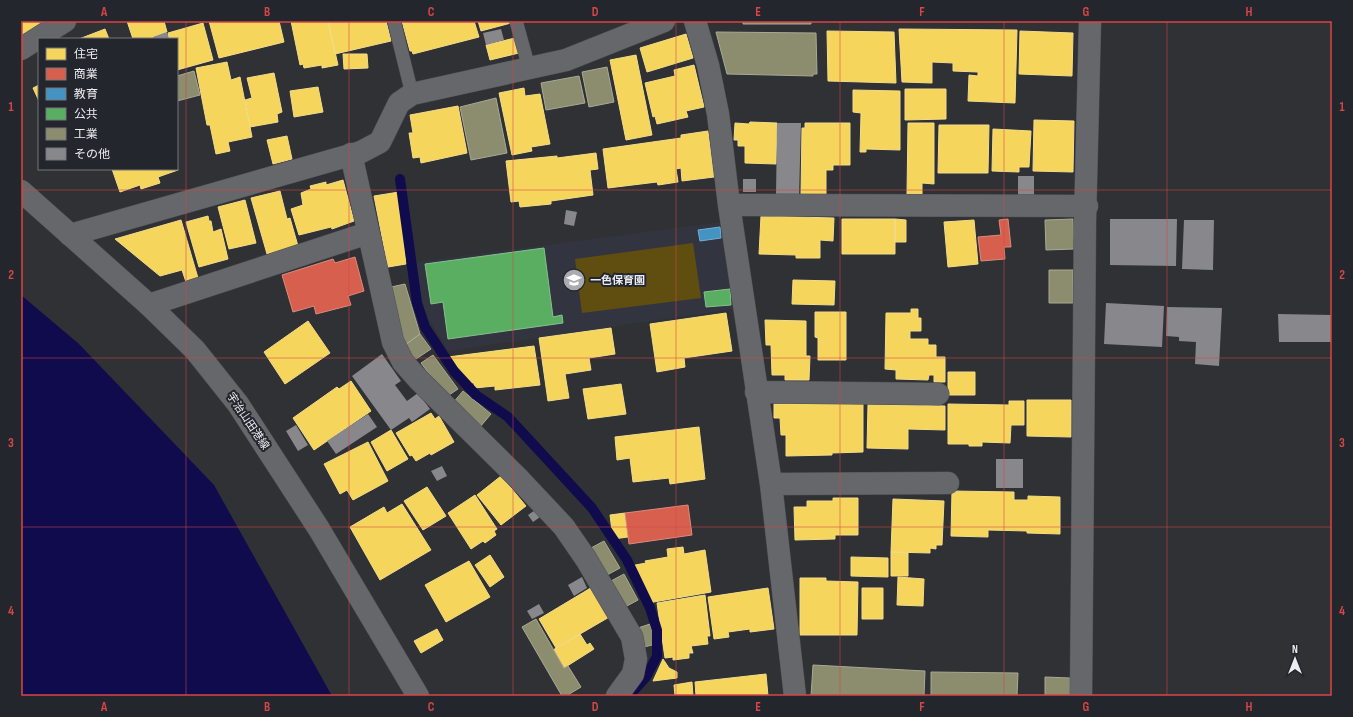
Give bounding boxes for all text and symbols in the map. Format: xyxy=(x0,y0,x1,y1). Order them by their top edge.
text: A xyxy=(100,4,108,20)
text: B xyxy=(264,4,270,20)
text: C xyxy=(428,4,435,20)
text: D xyxy=(592,4,599,20)
text: E xyxy=(755,4,761,20)
text: F xyxy=(919,4,925,20)
text: G xyxy=(1083,4,1090,20)
text: H xyxy=(1246,4,1253,20)
legend xyxy=(38,38,178,170)
text: 住宅 xyxy=(74,47,98,62)
text: 商業 xyxy=(74,67,98,82)
text: 教育 xyxy=(74,87,98,102)
text: 1 xyxy=(8,99,14,115)
text: 1 xyxy=(1339,99,1345,115)
text: 公共 xyxy=(74,107,98,122)
text: 工業 xyxy=(74,127,98,142)
text: その他 xyxy=(74,147,110,162)
text: 2 xyxy=(8,267,14,283)
school or university icon: 一色保育園 xyxy=(561,267,587,293)
text: 2 xyxy=(1339,267,1345,283)
place label: 一色保育園 xyxy=(590,274,645,287)
street label: 宇治山田港線 xyxy=(224,390,272,452)
text: 3 xyxy=(8,435,14,451)
text: 3 xyxy=(1339,435,1345,451)
text: 4 xyxy=(8,603,14,619)
text: 4 xyxy=(1339,603,1345,619)
north arrow xyxy=(1275,639,1315,679)
text: N xyxy=(1292,643,1298,656)
text: A xyxy=(100,699,108,715)
text: B xyxy=(264,699,270,715)
text: C xyxy=(428,699,435,715)
text: D xyxy=(592,699,599,715)
text: E xyxy=(755,699,761,715)
text: F xyxy=(919,699,925,715)
text: G xyxy=(1083,699,1090,715)
text: H xyxy=(1246,699,1253,715)

